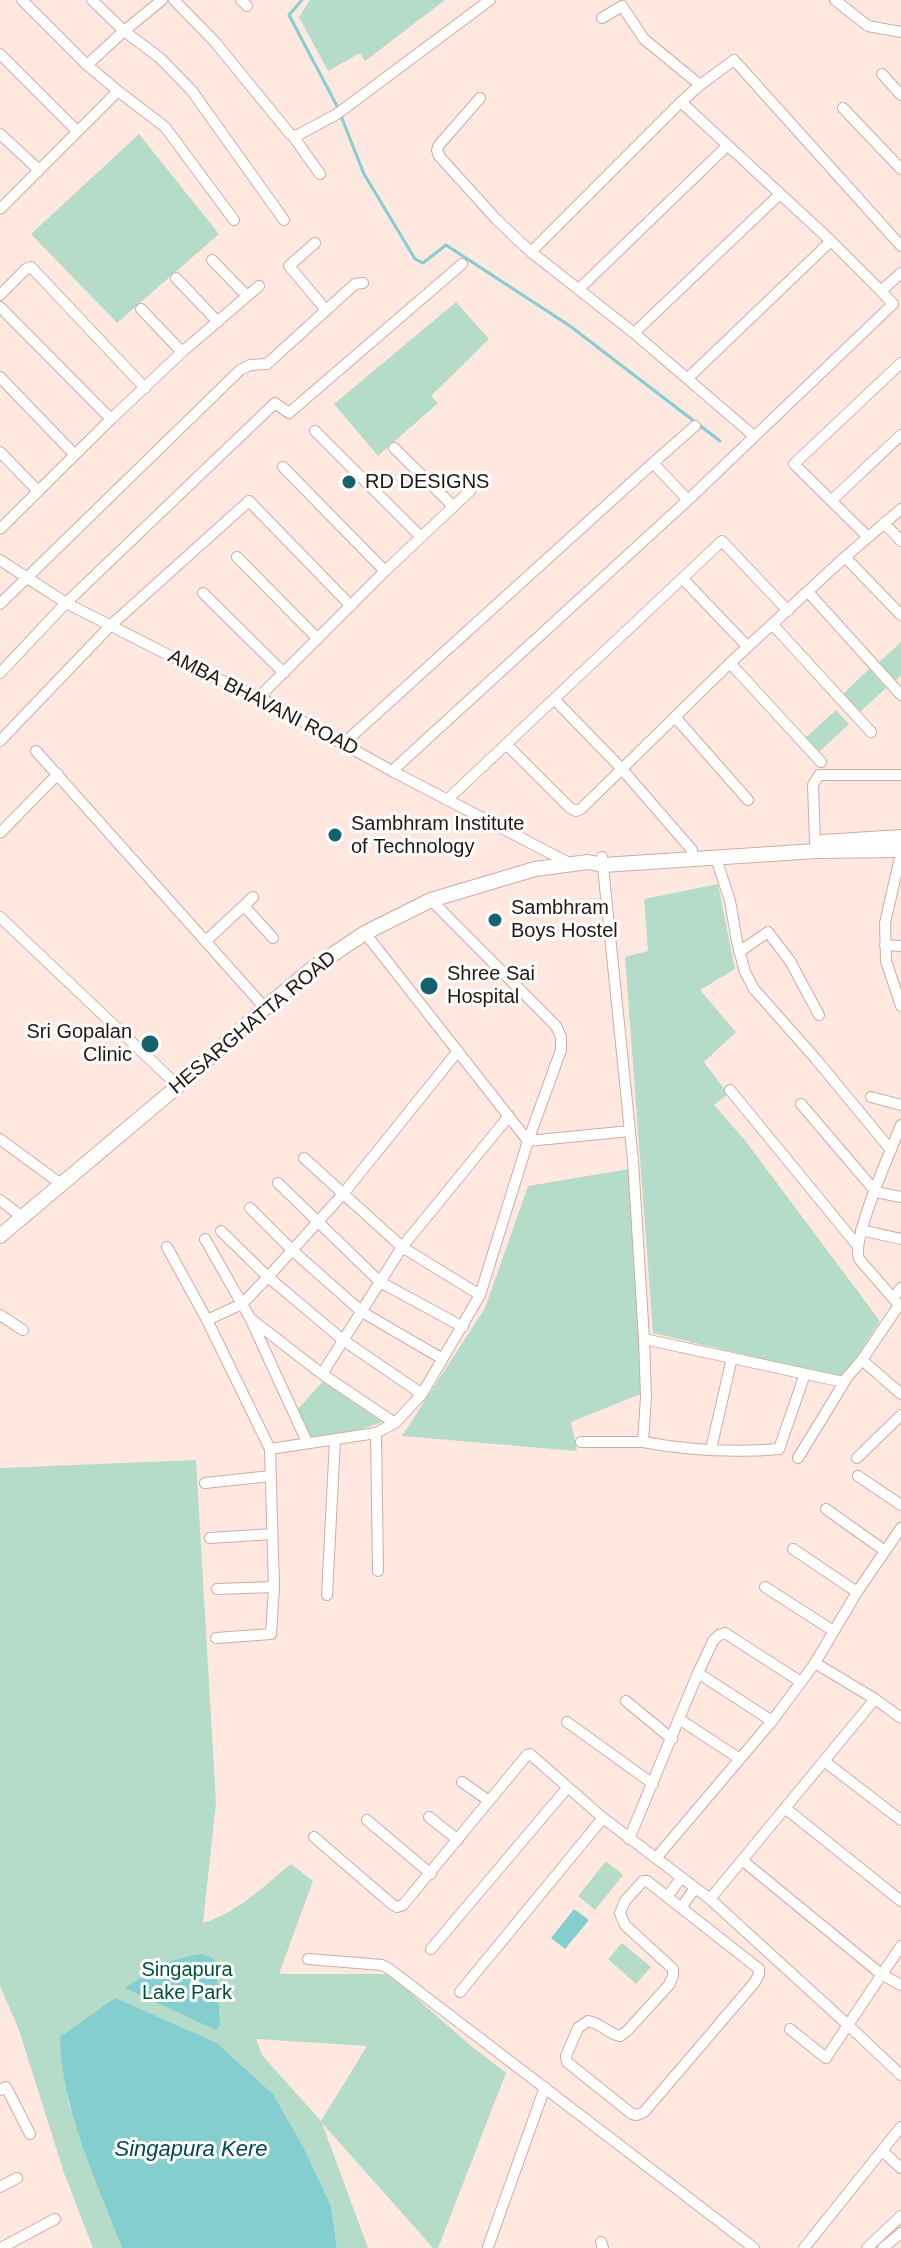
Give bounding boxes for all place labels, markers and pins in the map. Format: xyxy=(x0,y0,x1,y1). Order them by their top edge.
place label: RD DESIGNS xyxy=(365,470,489,494)
marker: RD DESIGNS xyxy=(340,473,358,491)
place label: Sambhram Institute of Technology xyxy=(351,812,524,859)
marker: Sambhram Institute of Technology xyxy=(326,826,344,844)
place label: Sambhram Boys Hostel xyxy=(511,896,618,943)
marker: Sambhram Boys Hostel xyxy=(486,911,504,929)
place label: Shree Sai Hospital xyxy=(447,962,535,1009)
marker: Shree Sai Hospital xyxy=(418,975,440,997)
place label: Sri Gopalan Clinic xyxy=(26,1020,132,1067)
marker: Sri Gopalan Clinic xyxy=(139,1033,161,1055)

